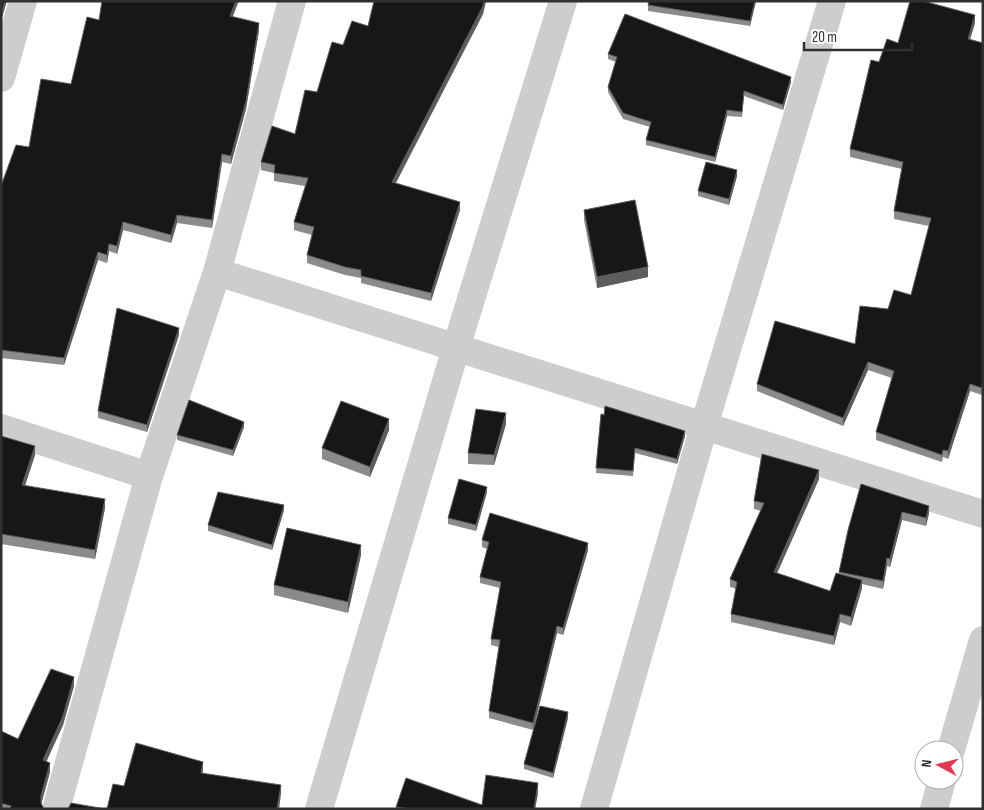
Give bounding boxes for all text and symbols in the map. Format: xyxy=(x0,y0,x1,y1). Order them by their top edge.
scale bar xyxy=(804,20,912,52)
text: 20 m xyxy=(812,28,837,47)
north arrow xyxy=(914,740,964,790)
text: N xyxy=(918,759,935,768)

